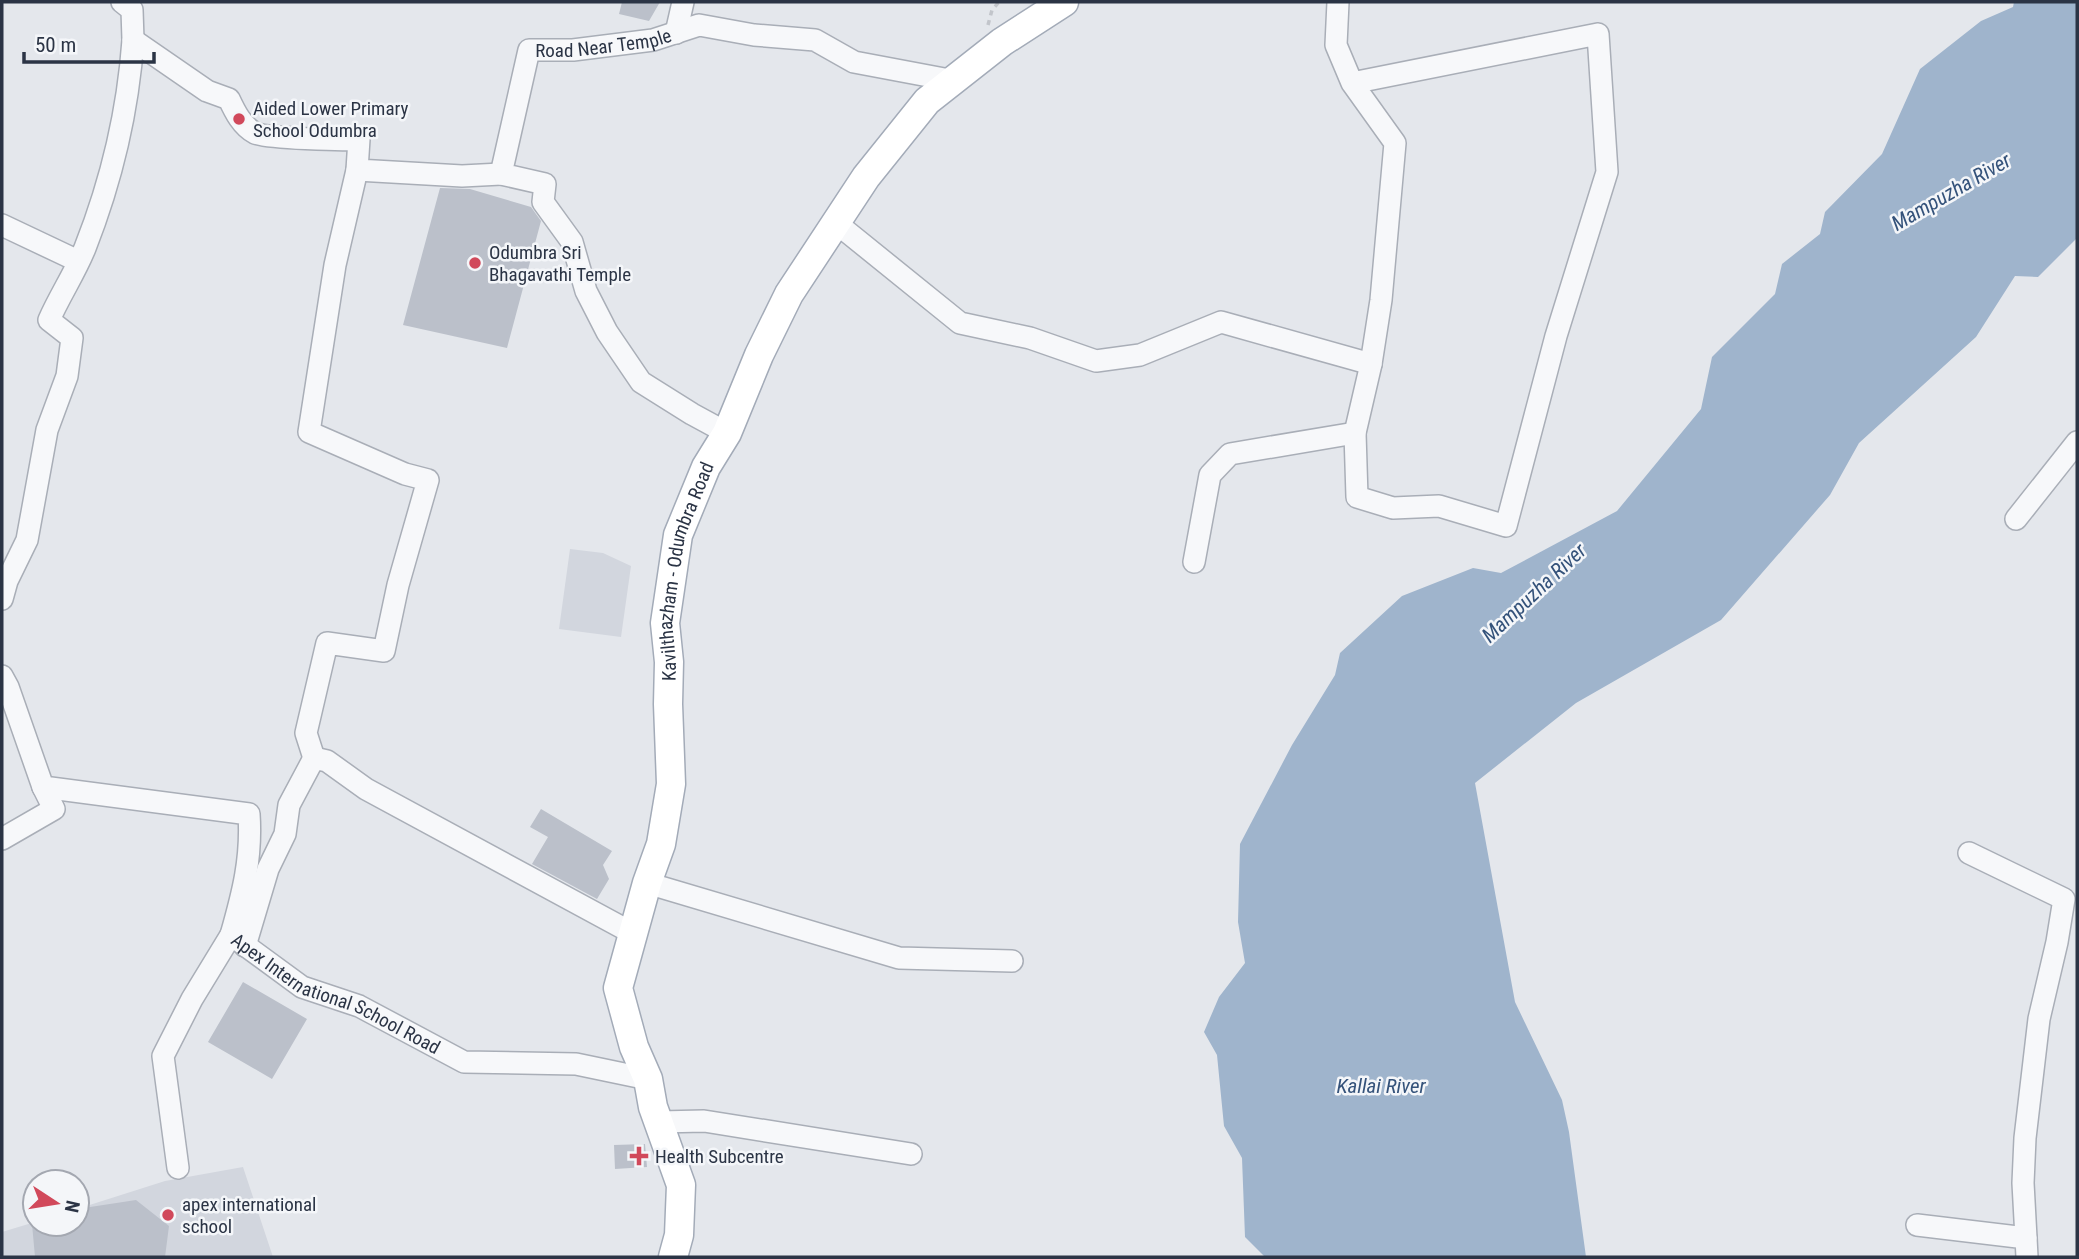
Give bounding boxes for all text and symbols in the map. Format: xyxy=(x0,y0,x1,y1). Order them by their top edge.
scale bar xyxy=(24,21,154,65)
street label: Road Near Temple xyxy=(535,24,674,62)
text: 50 m xyxy=(35,33,76,57)
place label: Aided Lower Primary School Odumbra xyxy=(253,97,408,142)
marker: Aided Lower Primary School Odumbra xyxy=(231,111,247,127)
water label: Mampuzha River xyxy=(1887,148,2015,236)
place label: Odumbra Sri Bhagavathi Temple xyxy=(489,241,631,286)
marker: Odumbra Sri Bhagavathi Temple xyxy=(467,255,483,271)
street label: Kavilthazham - Odumbra Road xyxy=(654,459,719,681)
water label: Mampuzha River xyxy=(1477,538,1592,647)
street label: Apex International School Road xyxy=(227,928,444,1059)
water label: Kallai River xyxy=(1336,1074,1426,1098)
place label: Health Subcentre xyxy=(655,1145,784,1168)
marker: Health Subcentre xyxy=(629,1146,649,1166)
north arrow xyxy=(21,1168,91,1238)
place label: apex international school xyxy=(182,1193,316,1238)
text: N xyxy=(60,1198,85,1215)
marker: apex international school xyxy=(160,1207,176,1223)

